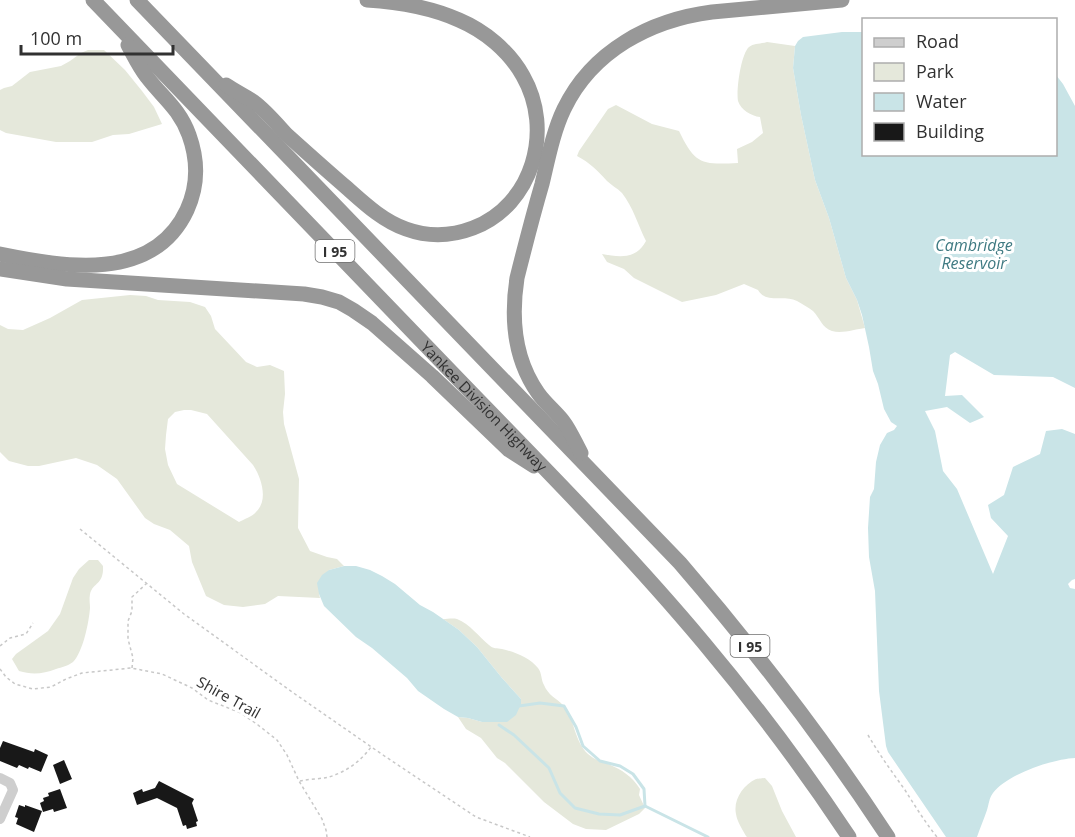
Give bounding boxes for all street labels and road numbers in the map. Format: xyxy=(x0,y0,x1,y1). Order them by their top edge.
road number: I 95 xyxy=(316,240,354,262)
street label: Yankee Division Highway xyxy=(417,337,552,476)
road number: I 95 xyxy=(730,635,770,657)
street label: Shire Trail xyxy=(194,671,264,723)

